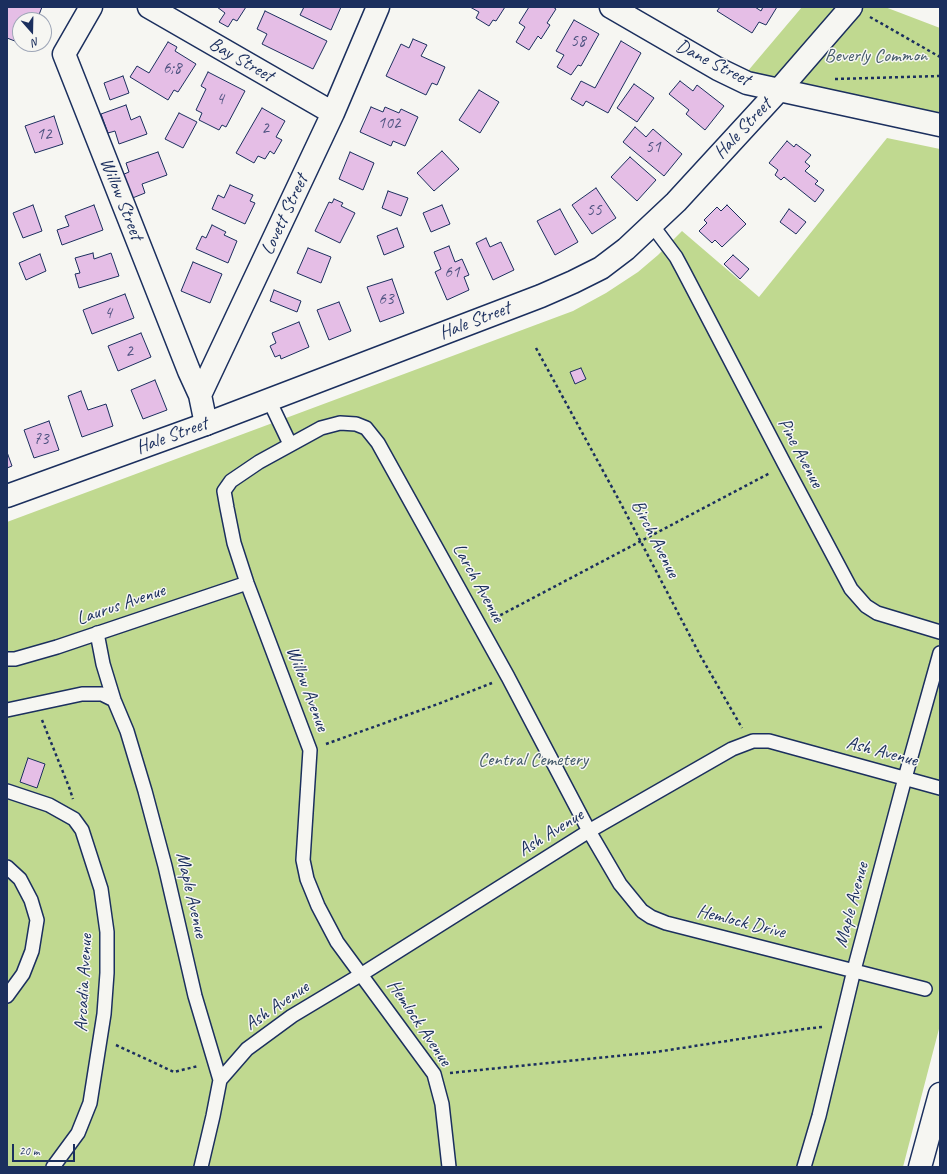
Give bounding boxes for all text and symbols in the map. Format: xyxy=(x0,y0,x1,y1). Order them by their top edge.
north arrow xyxy=(12,12,52,52)
house number: 58 xyxy=(570,32,586,52)
street label: Bay Street xyxy=(205,33,277,87)
text: N xyxy=(30,35,41,50)
street label: Dane Street xyxy=(672,35,754,91)
park label: Beverly Common xyxy=(825,45,927,67)
house number: 6;8 xyxy=(163,59,181,79)
house number: 4 xyxy=(216,90,224,110)
street label: Hale Street xyxy=(709,94,777,164)
house number: 102 xyxy=(378,114,400,134)
house number: 2 xyxy=(261,119,269,139)
house number: 12 xyxy=(36,125,52,145)
house number: 51 xyxy=(645,138,661,158)
street label: Willow Street xyxy=(94,155,148,243)
street label: Lovett Street xyxy=(257,171,313,259)
house number: 55 xyxy=(586,201,602,221)
house number: 61 xyxy=(444,263,460,283)
house number: 63 xyxy=(378,290,394,310)
street label: Hale Street xyxy=(436,297,514,345)
house number: 4 xyxy=(104,304,112,324)
house number: 2 xyxy=(125,342,133,362)
street label: Hale Street xyxy=(133,413,211,459)
street label: Pine Avenue xyxy=(772,414,828,492)
house number: 73 xyxy=(33,430,49,450)
street label: Birch Avenue xyxy=(626,496,684,582)
street label: Larch Avenue xyxy=(447,540,509,626)
street label: Laurus Avenue xyxy=(74,579,168,631)
street label: Willow Avenue xyxy=(280,643,334,735)
street label: Ash Avenue xyxy=(844,732,920,772)
park label: Central Cemetery xyxy=(478,749,588,771)
street label: Ash Avenue xyxy=(514,804,588,862)
street label: Maple Avenue xyxy=(170,850,212,940)
street label: Maple Avenue xyxy=(830,860,874,950)
street label: Hemlock Drive xyxy=(694,900,788,944)
street label: Arcadia Avenue xyxy=(70,933,98,1033)
street label: Hemlock Avenue xyxy=(382,975,456,1071)
street label: Ash Avenue xyxy=(240,976,314,1036)
scale bar xyxy=(14,1136,77,1162)
text: 20 m xyxy=(19,1143,39,1159)

